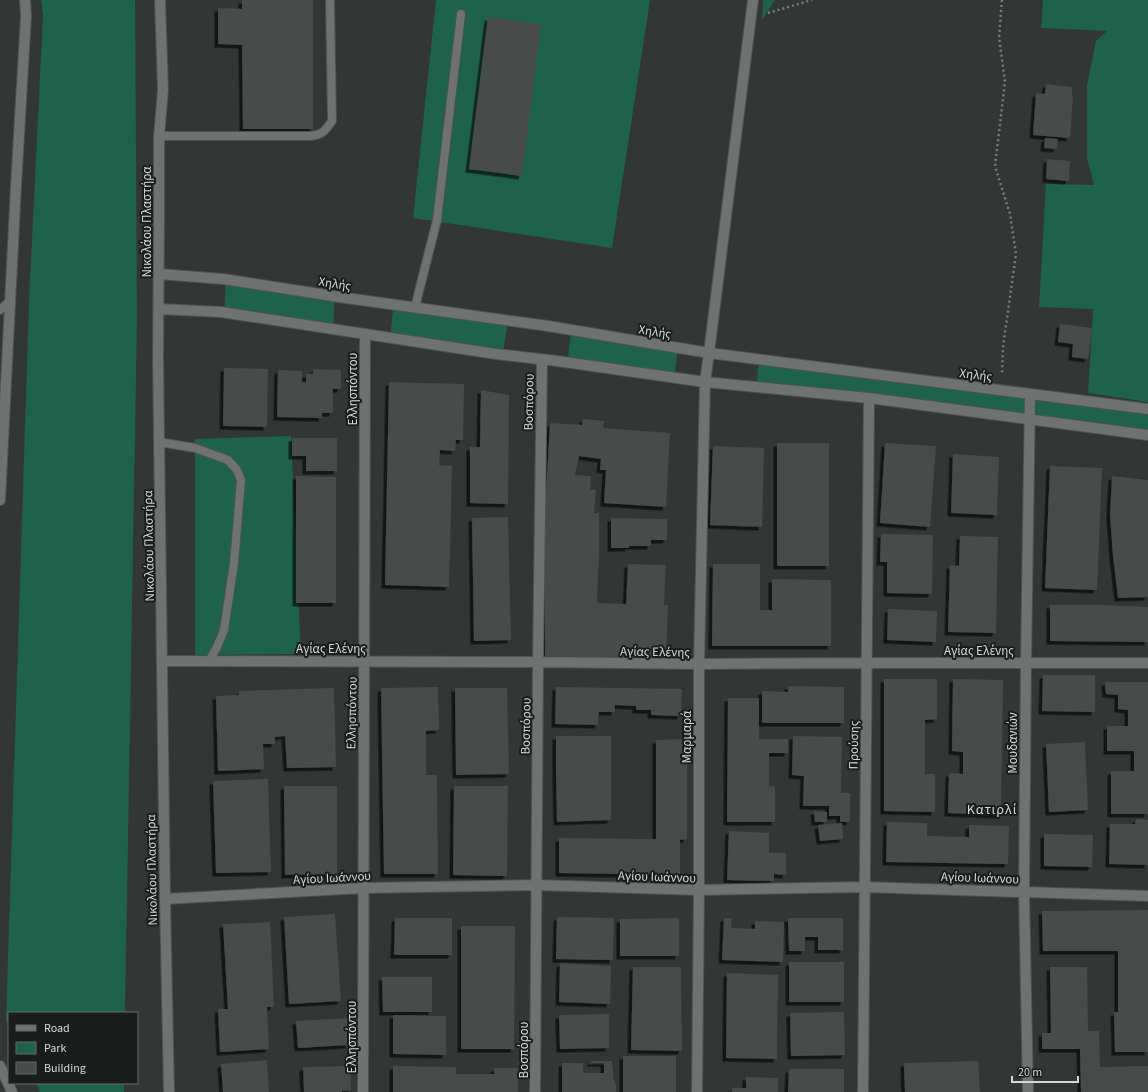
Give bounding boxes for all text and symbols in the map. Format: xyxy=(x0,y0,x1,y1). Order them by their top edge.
street label: Νικολάου Πλαστήρα xyxy=(138,166,156,278)
street label: Χηλής xyxy=(317,273,353,295)
street label: Χηλής xyxy=(637,321,673,343)
street label: Ελλησπόντου xyxy=(344,353,362,425)
street label: Χηλής xyxy=(959,364,994,386)
street label: Βοσπόρου xyxy=(520,373,538,431)
street label: Νικολάου Πλαστήρα xyxy=(139,490,159,602)
street label: Αγίας Ελένης xyxy=(296,640,366,658)
street label: Αγίας Ελένης xyxy=(620,642,690,662)
street label: Αγίας Ελένης xyxy=(944,642,1014,660)
street label: Ελλησπόντου xyxy=(342,676,362,750)
street label: Βοσπόρου xyxy=(517,697,535,755)
street label: Μαρμαρά xyxy=(678,710,696,763)
street label: Μουδανιών xyxy=(1004,712,1022,774)
street label: Προύσης xyxy=(845,720,863,770)
district label: Κατιρλί xyxy=(967,800,1017,820)
street label: Νικολάου Πλαστήρα xyxy=(142,814,162,926)
street label: Αγίου Ιωάννου xyxy=(293,867,371,889)
street label: Αγίου Ιωάννου xyxy=(618,867,696,887)
street label: Αγίου Ιωάννου xyxy=(941,868,1019,888)
street label: Ελλησπόντου xyxy=(343,1001,361,1073)
legend xyxy=(8,1012,138,1084)
text: Road xyxy=(44,1020,70,1037)
street label: Βοσπόρου xyxy=(515,1022,533,1078)
text: Park xyxy=(44,1040,66,1057)
scale bar xyxy=(1012,1058,1078,1084)
text: Building xyxy=(44,1060,86,1077)
text: 20 m xyxy=(1018,1064,1042,1081)

